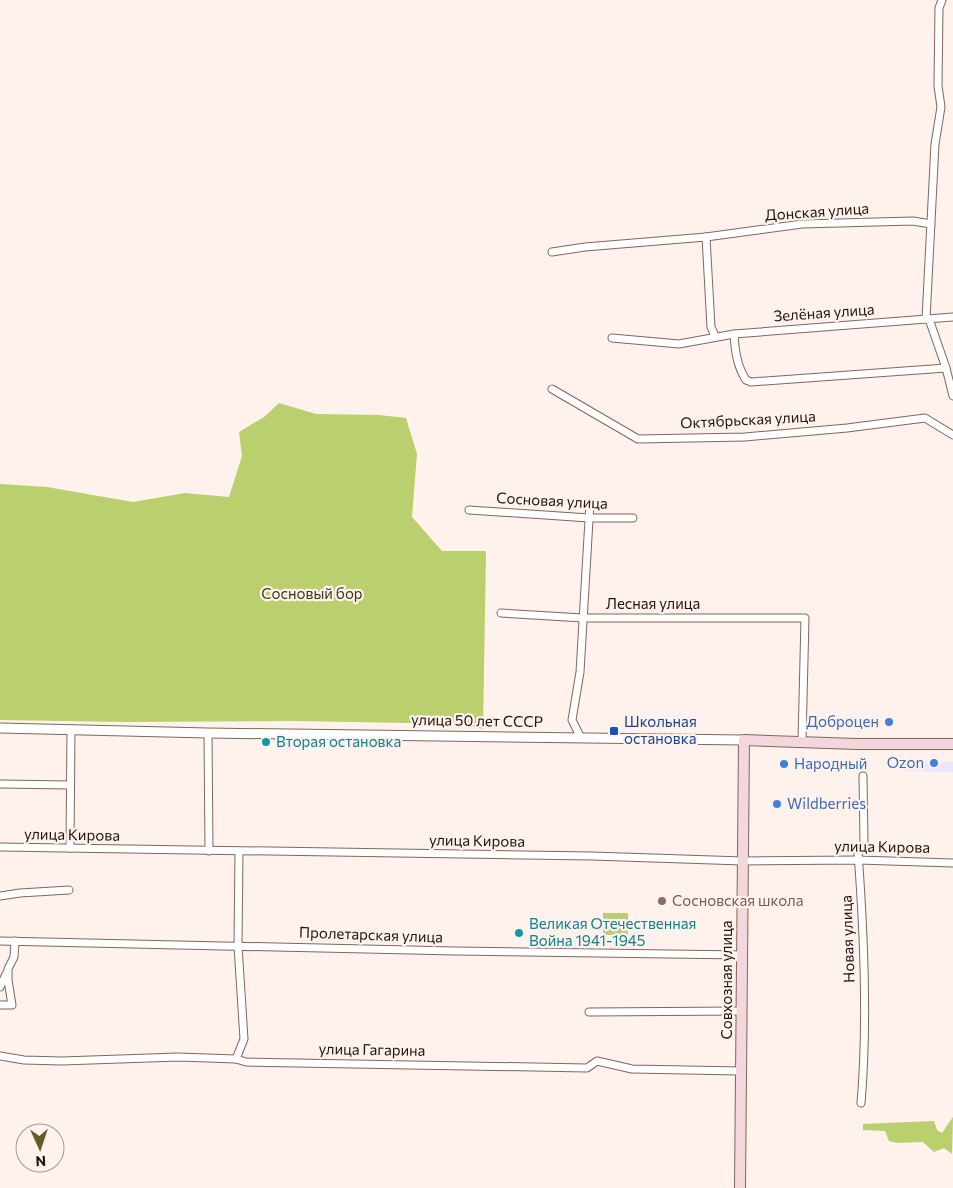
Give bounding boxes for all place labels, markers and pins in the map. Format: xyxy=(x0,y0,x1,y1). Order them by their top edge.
place label: Школьная остановка xyxy=(624,712,697,747)
place label: Доброцен xyxy=(806,712,879,730)
marker: Доброцен xyxy=(883,716,895,728)
marker: Школьная остановка xyxy=(608,725,620,737)
place label: Вторая остановка xyxy=(276,732,401,750)
marker: Вторая остановка xyxy=(260,736,272,748)
place label: Ozon xyxy=(887,753,924,771)
place label: Народный xyxy=(794,754,867,772)
marker: Ozon xyxy=(928,757,940,769)
marker: Народный xyxy=(778,758,790,770)
place label: Wildberries xyxy=(787,794,866,812)
marker: Wildberries xyxy=(771,798,783,810)
place label: Сосновская школа xyxy=(672,891,804,909)
marker: Сосновская школа xyxy=(656,895,668,907)
place label: Великая Отечественная Война 1941-1945 xyxy=(529,914,697,949)
marker: Великая Отечественная Война 1941-1945 xyxy=(513,927,525,939)

